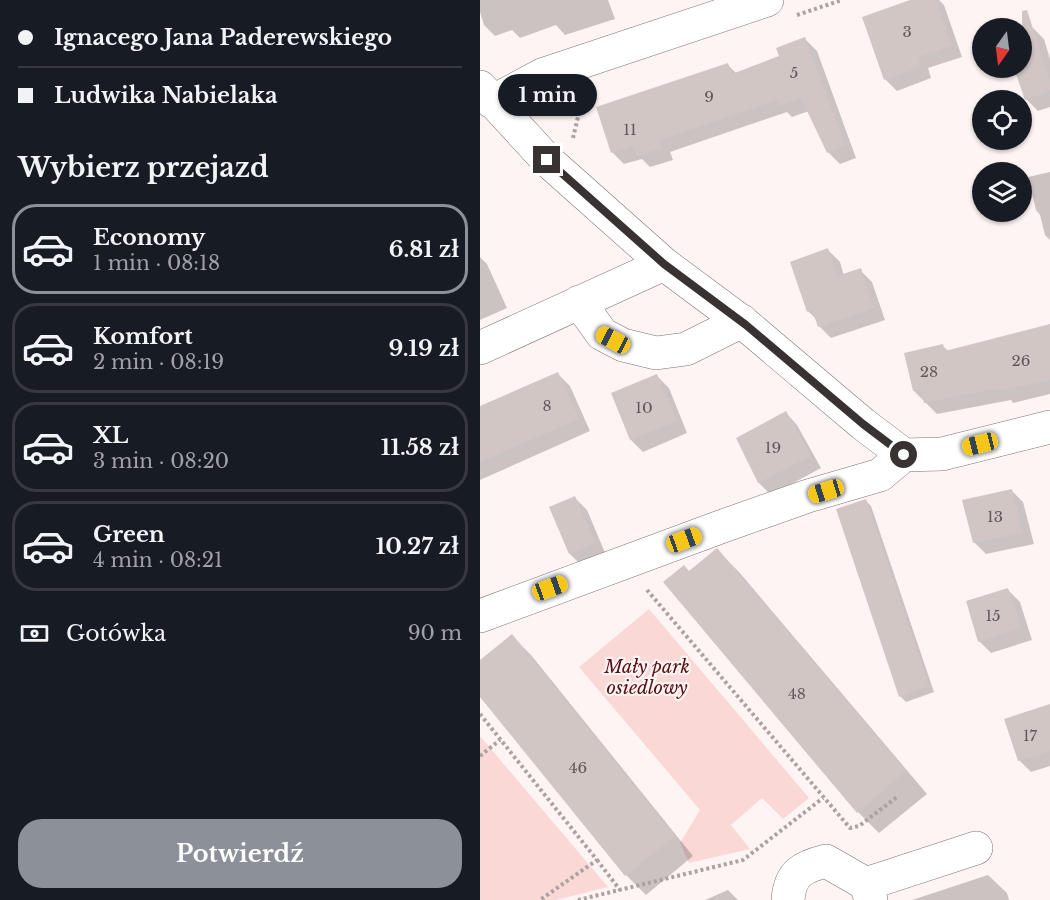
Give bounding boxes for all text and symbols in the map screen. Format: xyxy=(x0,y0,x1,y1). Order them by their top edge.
north arrow xyxy=(972,18,1032,78)
map controls xyxy=(972,18,1032,222)
house number: 3 xyxy=(902,22,912,41)
text: Ignacego Jana Paderewskiego xyxy=(54,24,392,51)
house number: 5 xyxy=(790,63,798,82)
callout: 1 min xyxy=(497,73,596,115)
text: Ludwika Nabielaka xyxy=(54,82,278,109)
text: 1 min xyxy=(519,83,576,107)
house number: 9 xyxy=(704,87,714,106)
button: locate xyxy=(972,90,1032,150)
house number: 11 xyxy=(623,120,637,139)
route end xyxy=(533,146,560,173)
text: Wybierz przejazd xyxy=(18,151,269,184)
button: layers xyxy=(972,162,1032,222)
icon: car xyxy=(21,222,75,276)
text: Economy xyxy=(93,224,205,251)
text: 6.81 zł xyxy=(389,236,459,263)
text: 1 min · 08:18 xyxy=(93,251,220,275)
icon: car xyxy=(21,321,75,375)
text: Komfort xyxy=(93,323,193,350)
car xyxy=(593,324,633,356)
text: 9.19 zł xyxy=(388,335,459,362)
text: 2 min · 08:19 xyxy=(93,350,224,374)
house number: 26 xyxy=(1012,351,1030,370)
house number: 28 xyxy=(920,362,938,381)
house number: 8 xyxy=(542,396,552,415)
house number: 10 xyxy=(635,398,653,417)
icon: car xyxy=(21,420,75,474)
text: XL xyxy=(93,422,128,449)
car xyxy=(960,431,1000,457)
text: 11.58 zł xyxy=(381,434,459,461)
house number: 19 xyxy=(765,438,781,457)
route start xyxy=(890,441,917,468)
text: 3 min · 08:20 xyxy=(93,449,229,473)
car xyxy=(806,477,846,505)
house number: 13 xyxy=(987,507,1003,526)
icon: car xyxy=(21,519,75,573)
text: Green xyxy=(93,521,165,548)
car xyxy=(664,525,704,555)
text: 10.27 zł xyxy=(376,533,459,560)
text: 4 min · 08:21 xyxy=(93,548,223,572)
car xyxy=(530,573,570,603)
house number: 15 xyxy=(985,606,1001,625)
icon: cash xyxy=(18,617,51,650)
text: Gotówka xyxy=(66,620,166,647)
text: 90 m xyxy=(408,621,462,645)
park label: Mały park osiedlowy xyxy=(603,656,690,699)
house number: 48 xyxy=(788,684,806,703)
house number: 17 xyxy=(1023,726,1038,745)
house number: 46 xyxy=(569,758,587,777)
button: Potwierdź xyxy=(18,819,462,888)

